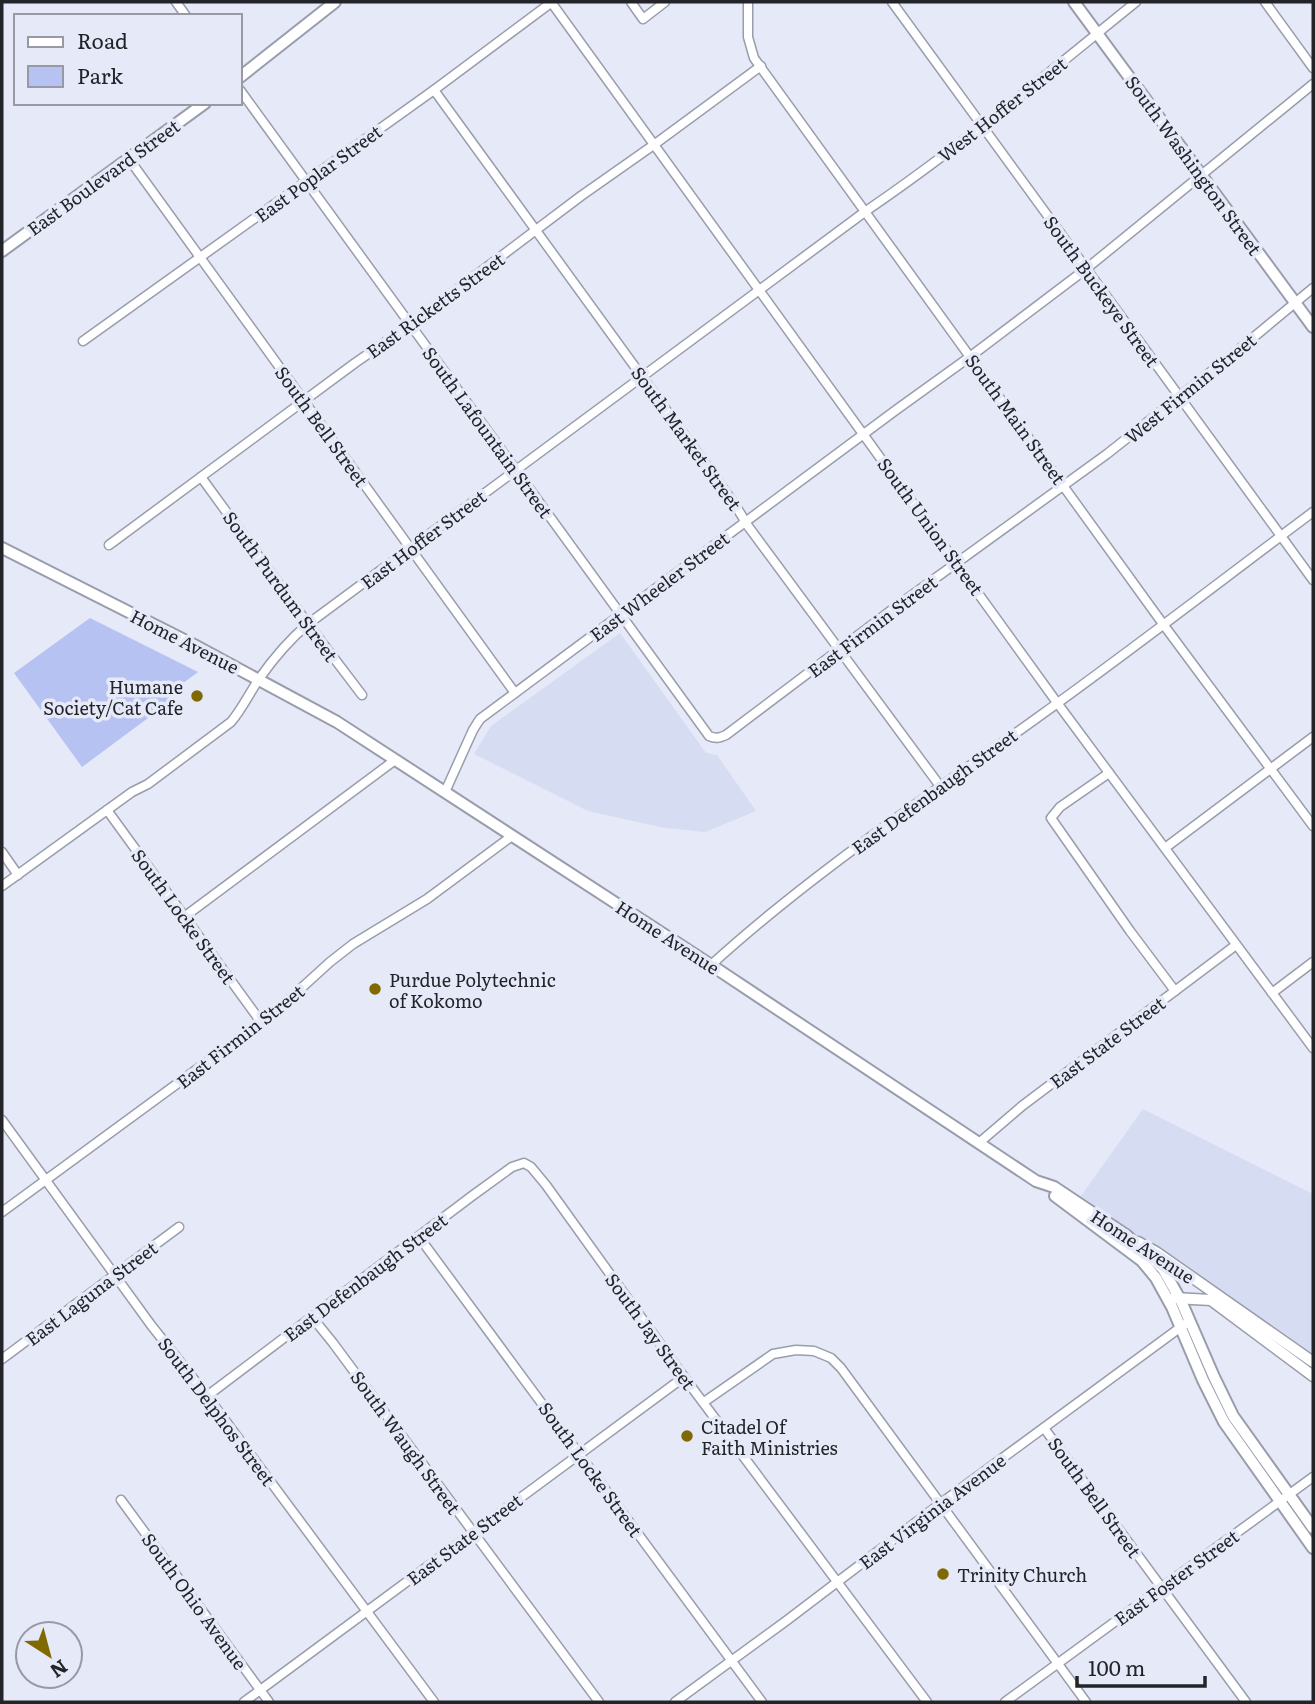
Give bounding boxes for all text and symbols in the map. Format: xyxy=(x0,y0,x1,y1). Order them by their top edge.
legend xyxy=(14,14,242,105)
text: Road xyxy=(77,24,128,55)
street label: West Hoffer Street xyxy=(932,50,1073,168)
text: Park xyxy=(77,59,123,90)
street label: South Washington Street xyxy=(1119,70,1269,261)
street label: East Boulevard Street xyxy=(21,112,185,242)
street label: East Poplar Street xyxy=(249,117,388,228)
street label: South Buckeye Street xyxy=(1038,210,1167,373)
street label: East Ricketts Street xyxy=(360,245,510,364)
street label: West Firmin Street xyxy=(1119,326,1262,449)
street label: South Lafountain Street xyxy=(417,341,560,524)
street label: South Main Street xyxy=(959,348,1073,490)
street label: South Bell Street xyxy=(269,360,375,492)
street label: South Market Street xyxy=(625,360,749,516)
street label: South Union Street xyxy=(872,452,991,601)
street label: East Hoffer Street xyxy=(355,482,492,595)
street label: South Purdum Street xyxy=(217,505,345,667)
street label: East Wheeler Street xyxy=(584,524,735,647)
street label: East Firmin Street xyxy=(802,568,943,684)
street label: Home Avenue xyxy=(126,602,244,680)
place label: Humane Society/Cat Cafe xyxy=(43,673,183,721)
marker: Humane Society/Cat Cafe xyxy=(189,688,205,704)
street label: East Defenbaugh Street xyxy=(846,721,1023,860)
street label: South Locke Street xyxy=(126,843,243,990)
street label: Home Avenue xyxy=(611,893,725,981)
place label: Purdue Polytechnic of Kokomo xyxy=(389,966,556,1014)
street label: East Firmin Street xyxy=(170,977,310,1095)
marker: Purdue Polytechnic of Kokomo xyxy=(367,981,383,997)
street label: East State Street xyxy=(1044,989,1171,1094)
street label: Home Avenue xyxy=(1086,1202,1200,1290)
street label: East Defenbaugh Street xyxy=(278,1206,453,1348)
street label: East Laguna Street xyxy=(19,1234,163,1352)
street label: South Jay Street xyxy=(599,1267,703,1395)
street label: South Delphos Street xyxy=(152,1331,282,1492)
street label: South Waugh Street xyxy=(345,1365,468,1520)
street label: South Locke Street xyxy=(533,1396,650,1543)
place label: Citadel Of Faith Ministries xyxy=(701,1413,838,1461)
marker: Citadel Of Faith Ministries xyxy=(679,1428,695,1444)
street label: South Bell Street xyxy=(1042,1431,1148,1563)
street label: East Virginia Avenue xyxy=(853,1447,1011,1575)
street label: East State Street xyxy=(401,1486,528,1591)
street label: East Foster Street xyxy=(1108,1522,1245,1632)
street label: South Ohio Avenue xyxy=(136,1527,254,1675)
place label: Trinity Church xyxy=(957,1561,1087,1588)
marker: Trinity Church xyxy=(935,1566,951,1582)
north arrow xyxy=(14,1620,84,1690)
scale bar xyxy=(1077,1644,1205,1688)
text: 100 m xyxy=(1088,1651,1145,1682)
text: N xyxy=(45,1654,74,1686)

